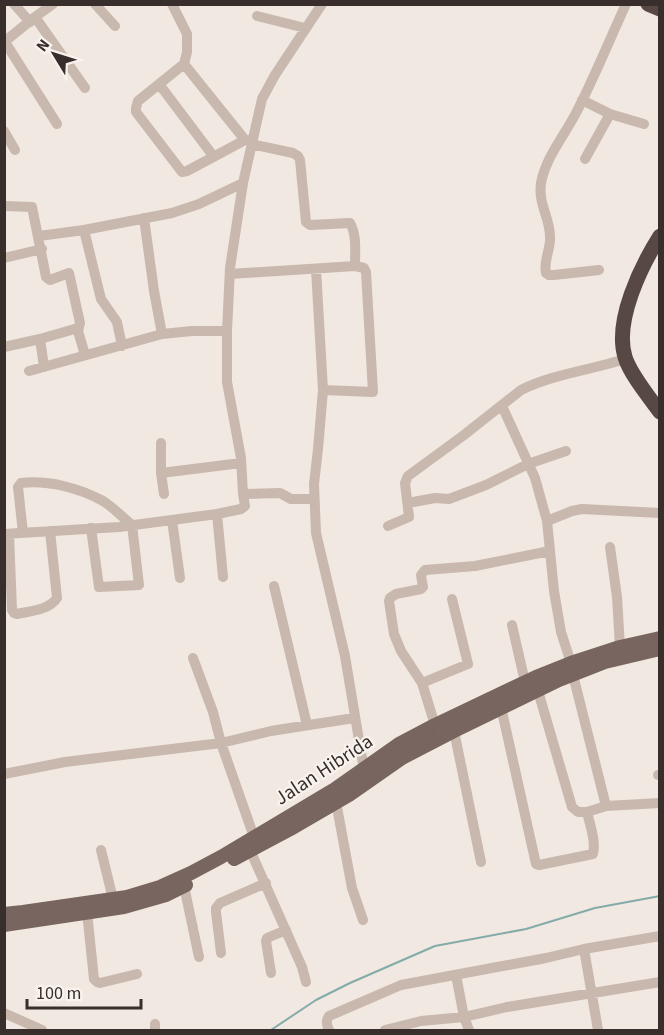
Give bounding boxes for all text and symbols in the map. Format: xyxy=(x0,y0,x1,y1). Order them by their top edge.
north arrow xyxy=(24,24,84,84)
text: N xyxy=(31,34,55,56)
street label: Jalan Hibrida xyxy=(269,728,379,812)
scale bar xyxy=(27,972,141,1010)
text: 100 m xyxy=(36,981,81,1006)

